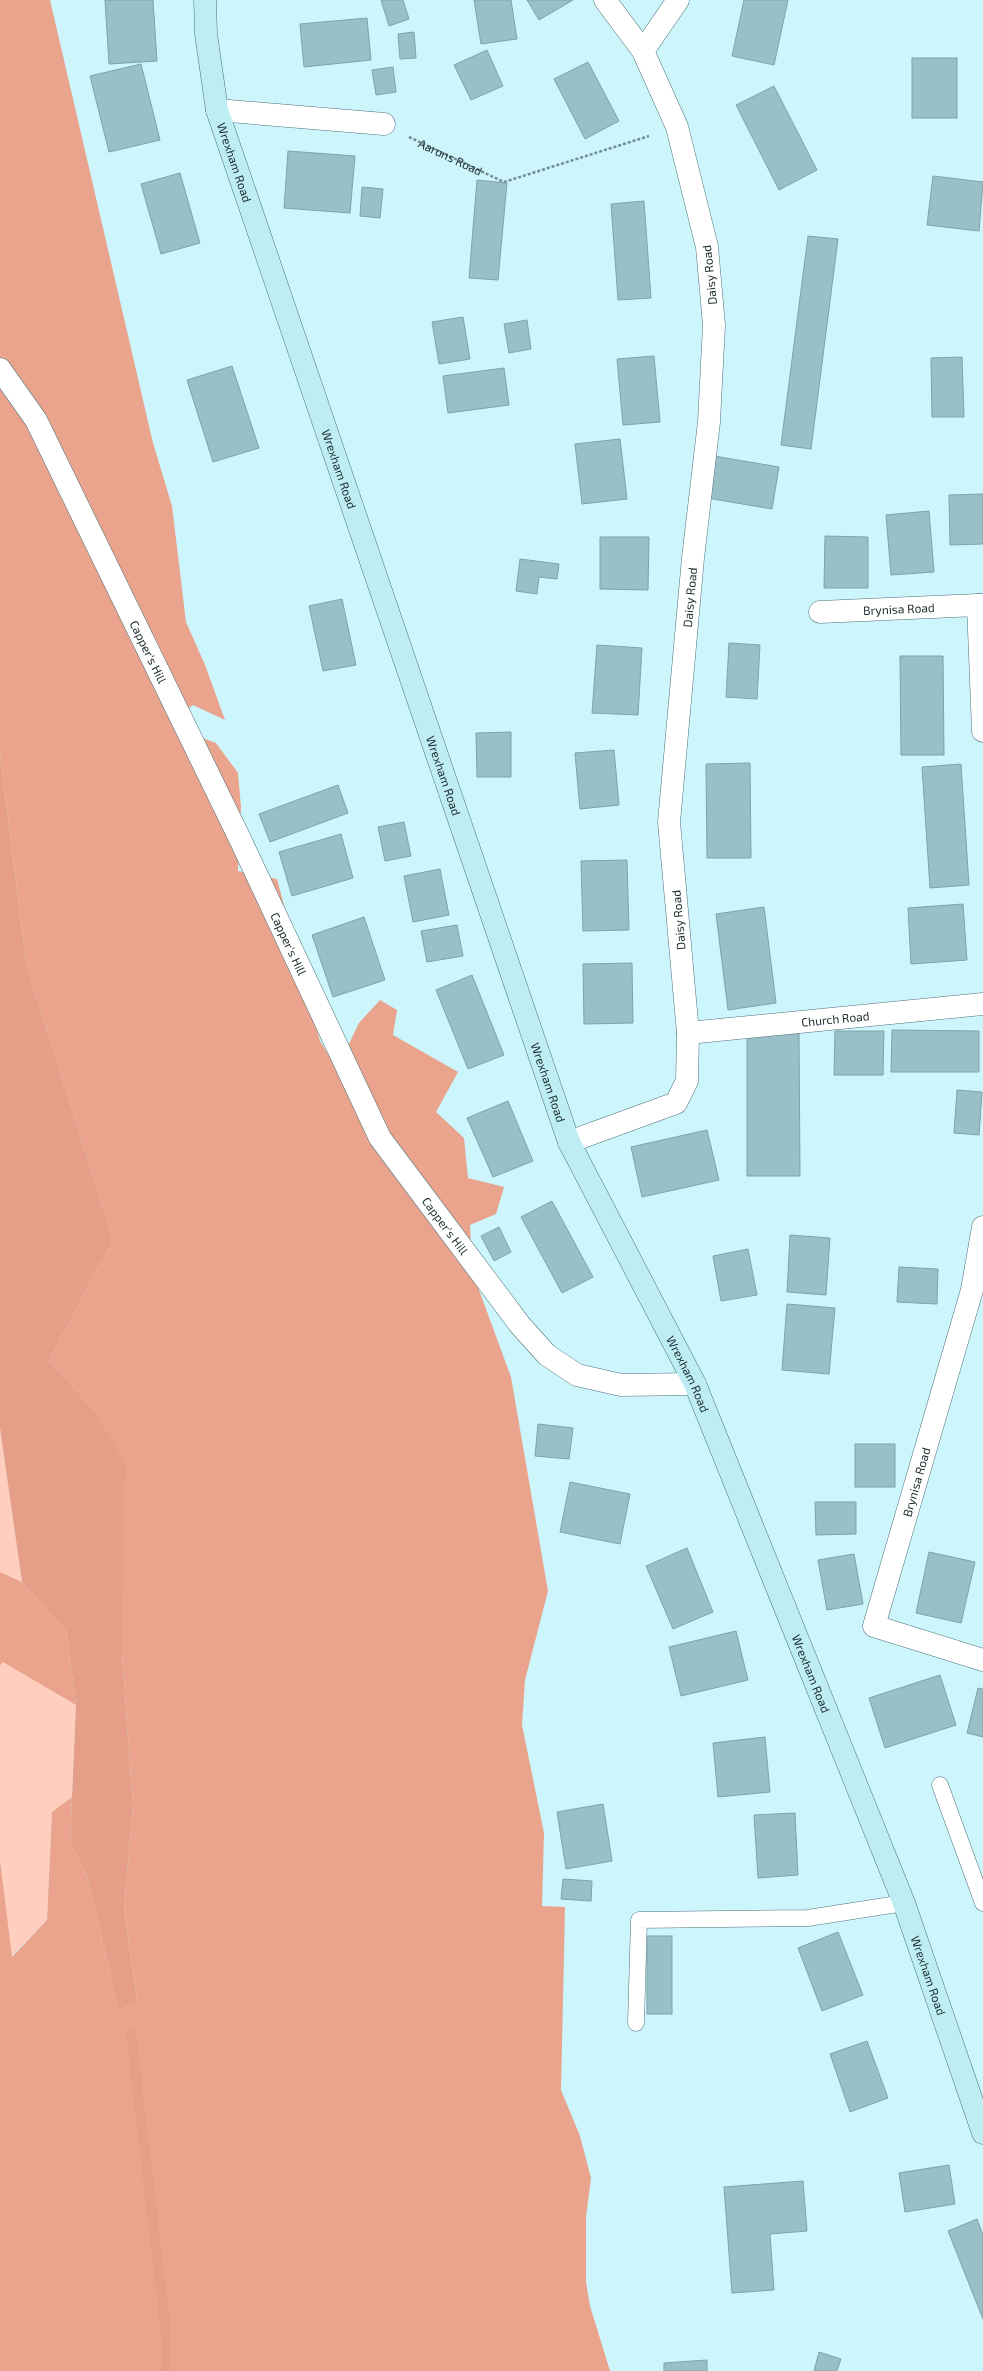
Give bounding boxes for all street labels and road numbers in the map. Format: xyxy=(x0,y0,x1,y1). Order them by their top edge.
street label: Wrexham Road xyxy=(215,121,255,204)
street label: Aarons Road xyxy=(416,136,485,178)
street label: Daisy Road xyxy=(699,244,719,306)
street label: Wrexham Road xyxy=(319,427,359,510)
street label: Daisy Road xyxy=(680,567,699,628)
street label: Brynisa Road xyxy=(863,600,935,617)
street label: Capper's Hill xyxy=(128,618,170,686)
street label: Wrexham Road xyxy=(424,734,464,817)
street label: Daisy Road xyxy=(668,890,688,950)
street label: Capper's Hill xyxy=(268,910,310,978)
street label: Church Road xyxy=(800,1008,870,1029)
street label: Wrexham Road xyxy=(529,1041,569,1124)
street label: Capper's Hill xyxy=(420,1194,472,1257)
street label: Wrexham Road xyxy=(664,1333,713,1414)
street label: Brynisa Road xyxy=(899,1446,933,1518)
street label: Wrexham Road xyxy=(790,1632,834,1715)
street label: Wrexham Road xyxy=(909,1934,949,2017)

